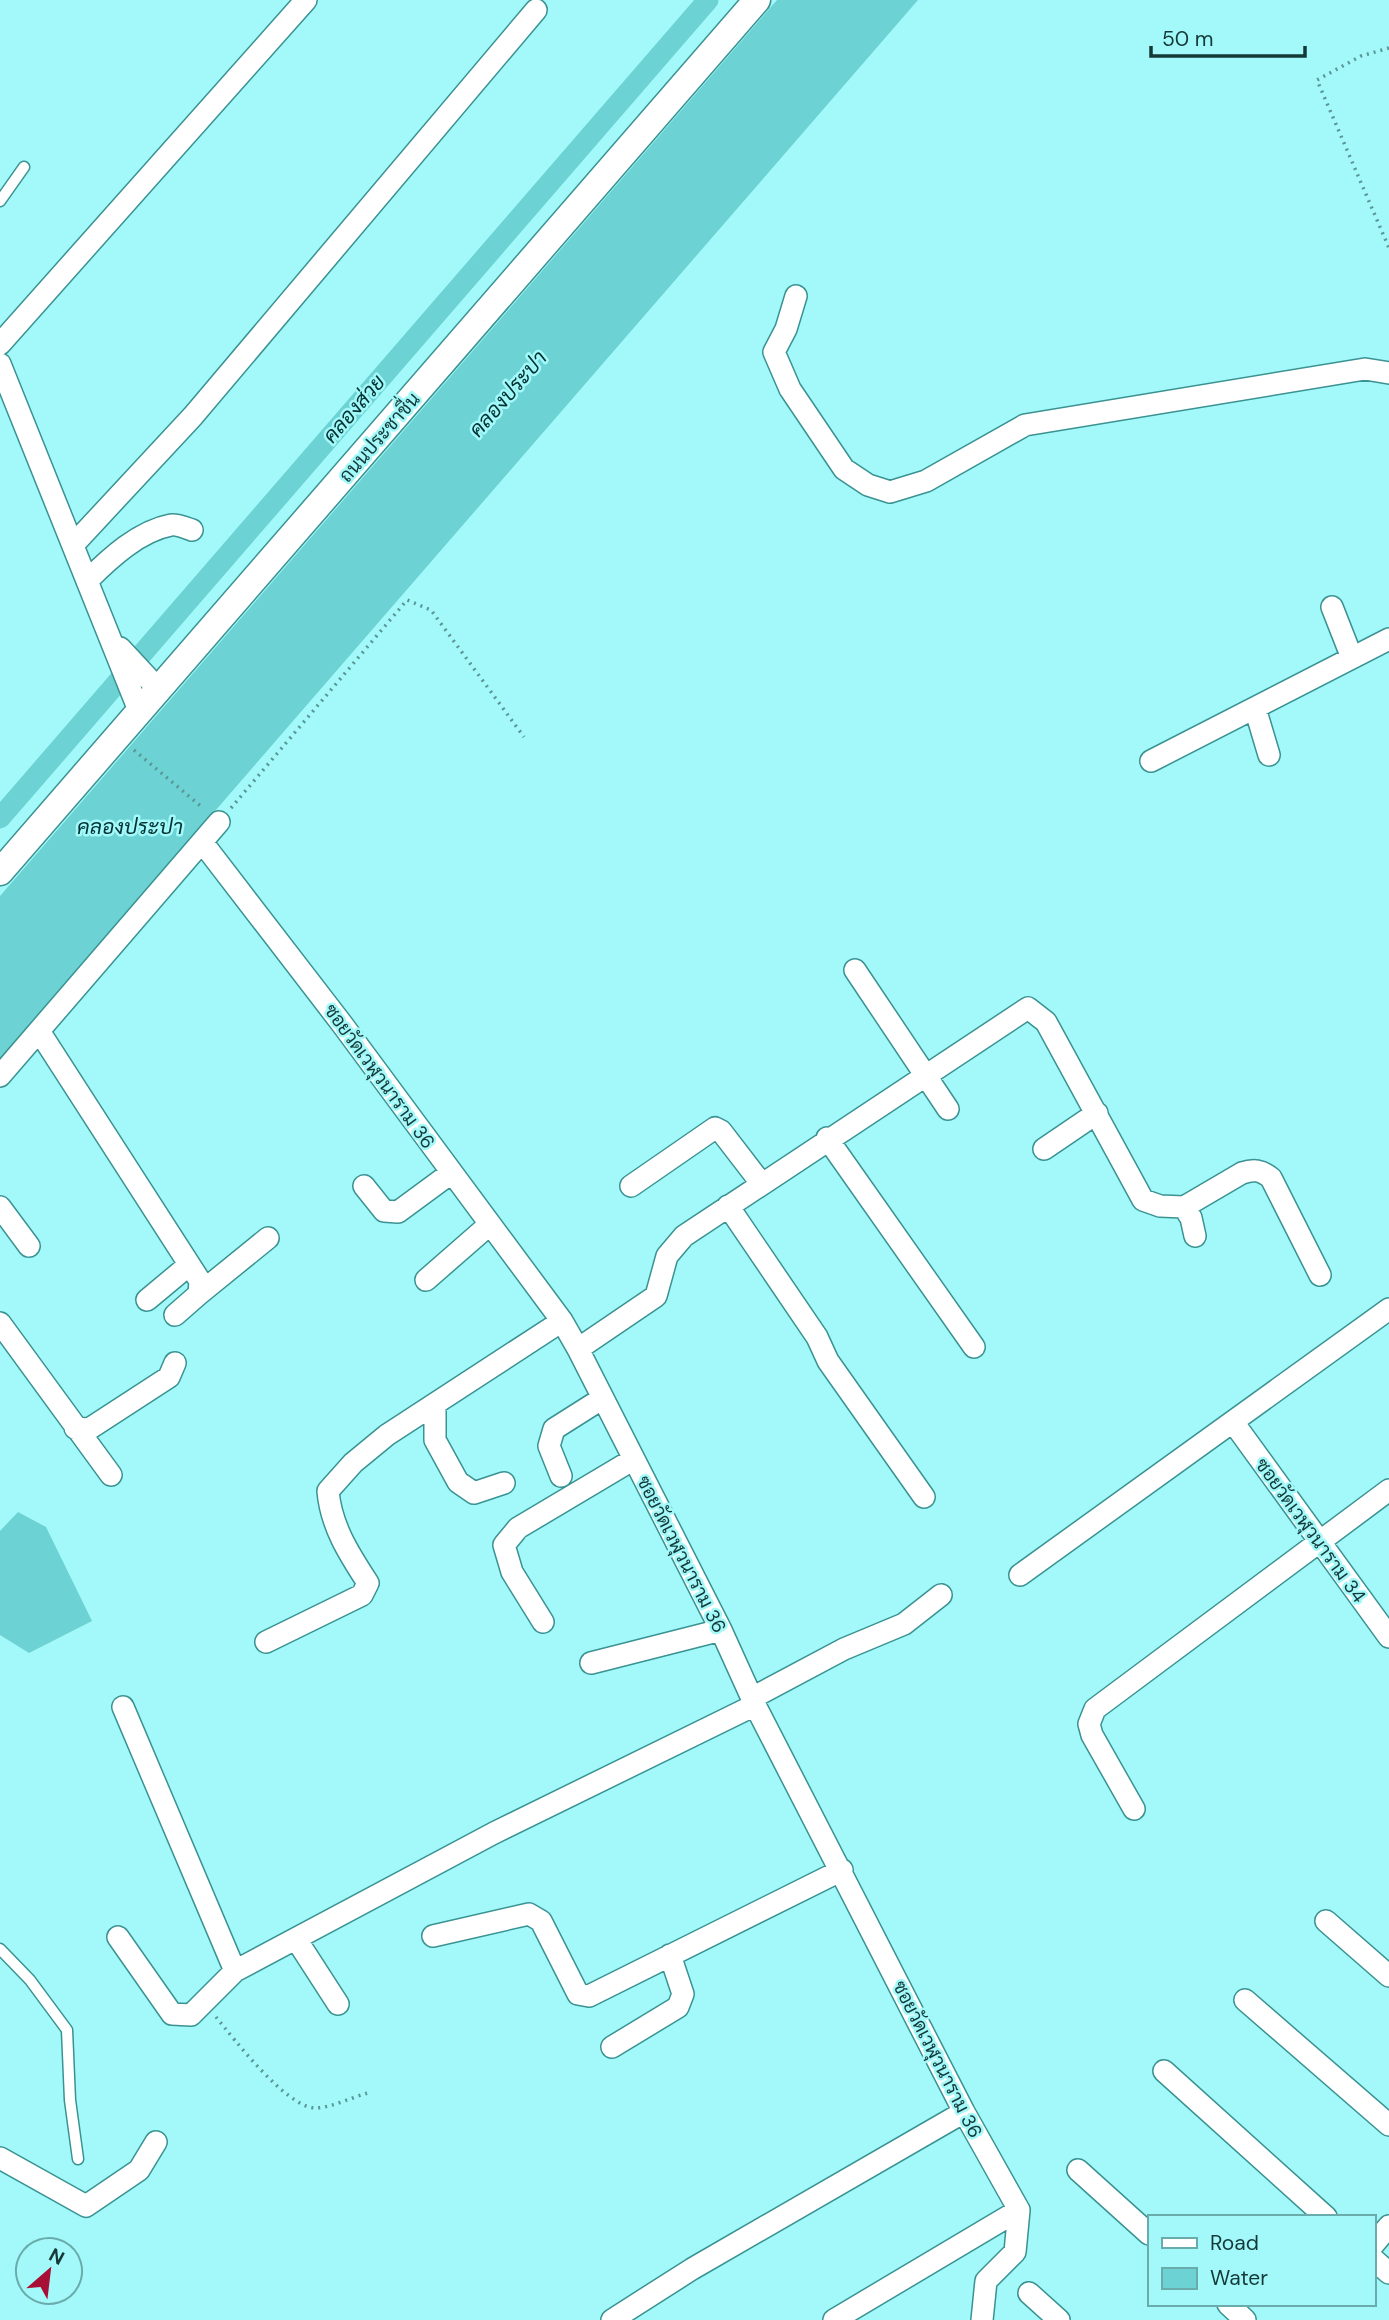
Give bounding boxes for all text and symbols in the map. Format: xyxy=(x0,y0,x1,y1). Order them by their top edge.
scale bar xyxy=(1151,14,1305,58)
text: 50 m xyxy=(1162,25,1213,53)
water label: คลองประปา xyxy=(463,345,553,443)
water label: คลองส่วย xyxy=(317,369,391,449)
street label: ถนนประชาชื่น xyxy=(330,384,425,488)
water label: คลองประปา xyxy=(77,813,183,841)
street label: ซอยวัดเวฬุวนาราม 36 xyxy=(319,999,441,1154)
street label: ซอยวัดเวฬุวนาราม 34 xyxy=(1250,1453,1372,1608)
street label: ซอยวัดเวฬุวนาราม 36 xyxy=(631,1471,732,1637)
street label: ซอยวัดเวฬุวนาราม 36 xyxy=(887,1976,988,2142)
legend xyxy=(1148,2215,1375,2306)
text: Road xyxy=(1210,2229,1259,2257)
north arrow xyxy=(14,2236,84,2306)
text: N xyxy=(45,2242,69,2271)
text: Water xyxy=(1210,2264,1268,2292)

